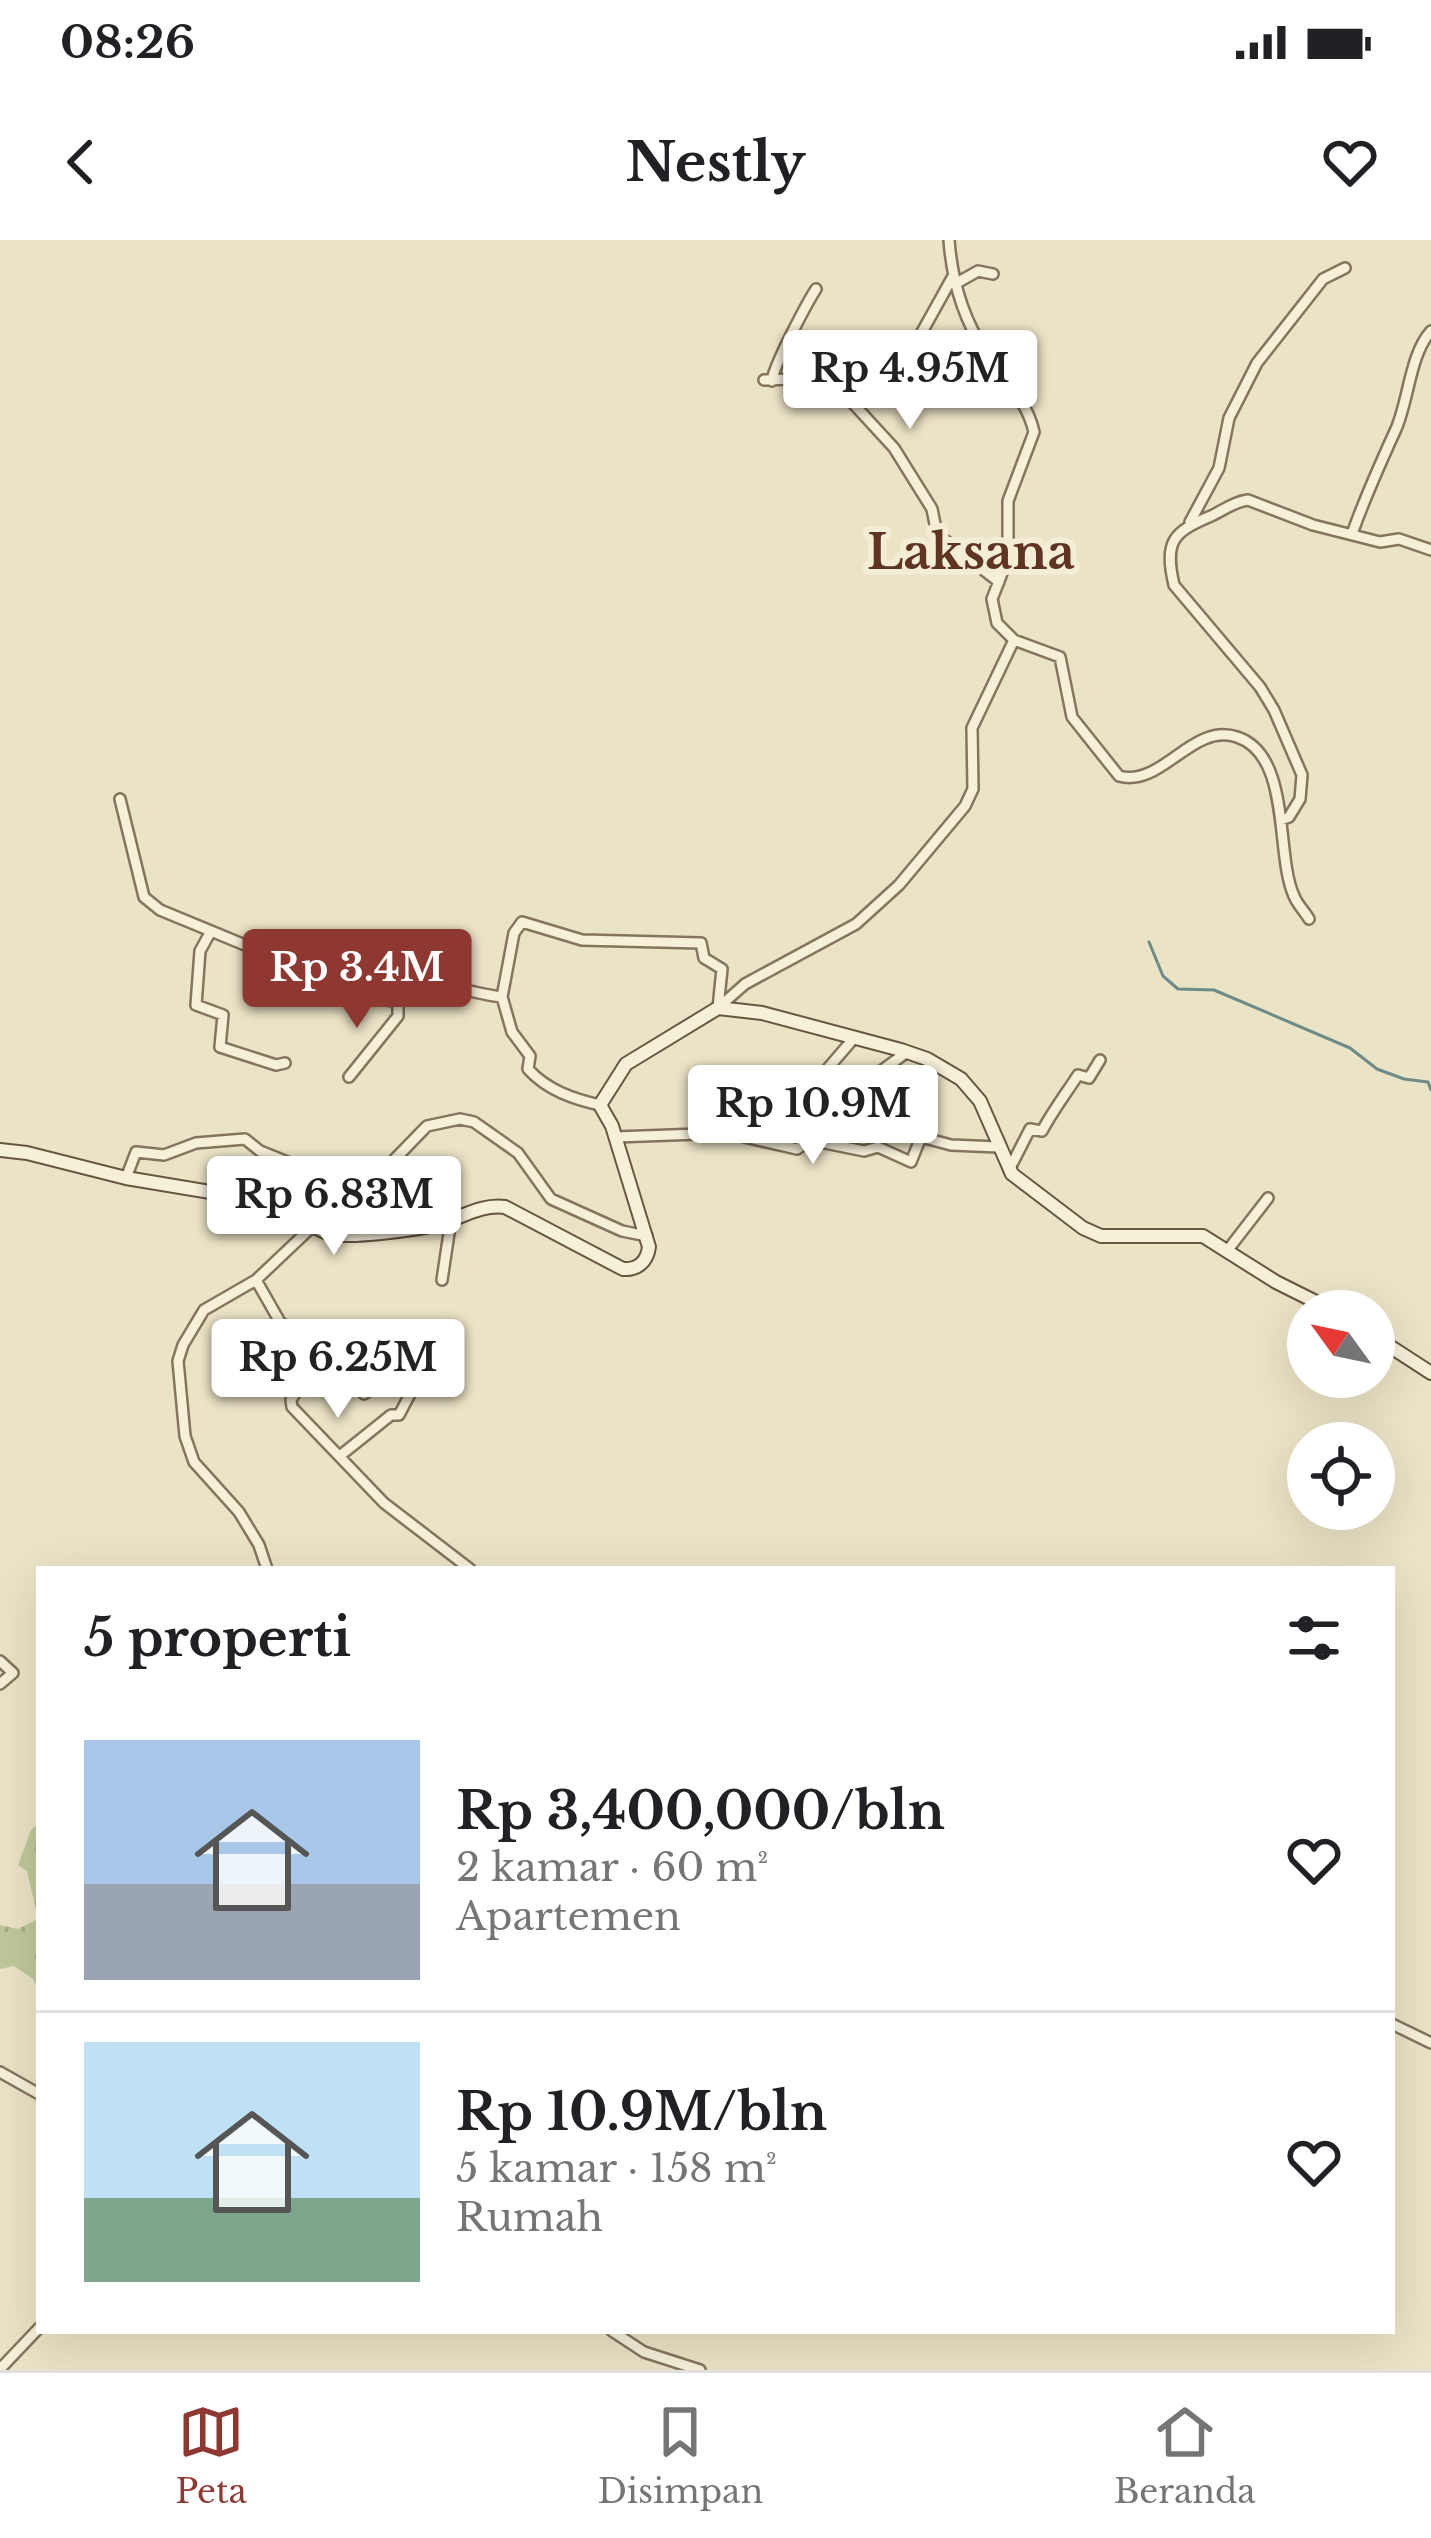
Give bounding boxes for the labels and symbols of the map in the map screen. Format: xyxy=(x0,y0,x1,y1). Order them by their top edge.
pin: Rp 4.95M xyxy=(786,330,1034,432)
district label: Laksana xyxy=(867,522,1075,582)
pin: Rp 3.4M xyxy=(246,929,468,1031)
pin: Rp 10.9M xyxy=(689,1065,937,1167)
pin: Rp 6.83M xyxy=(210,1156,458,1258)
north arrow xyxy=(1287,1290,1395,1398)
pin: Rp 6.25M xyxy=(214,1319,462,1421)

